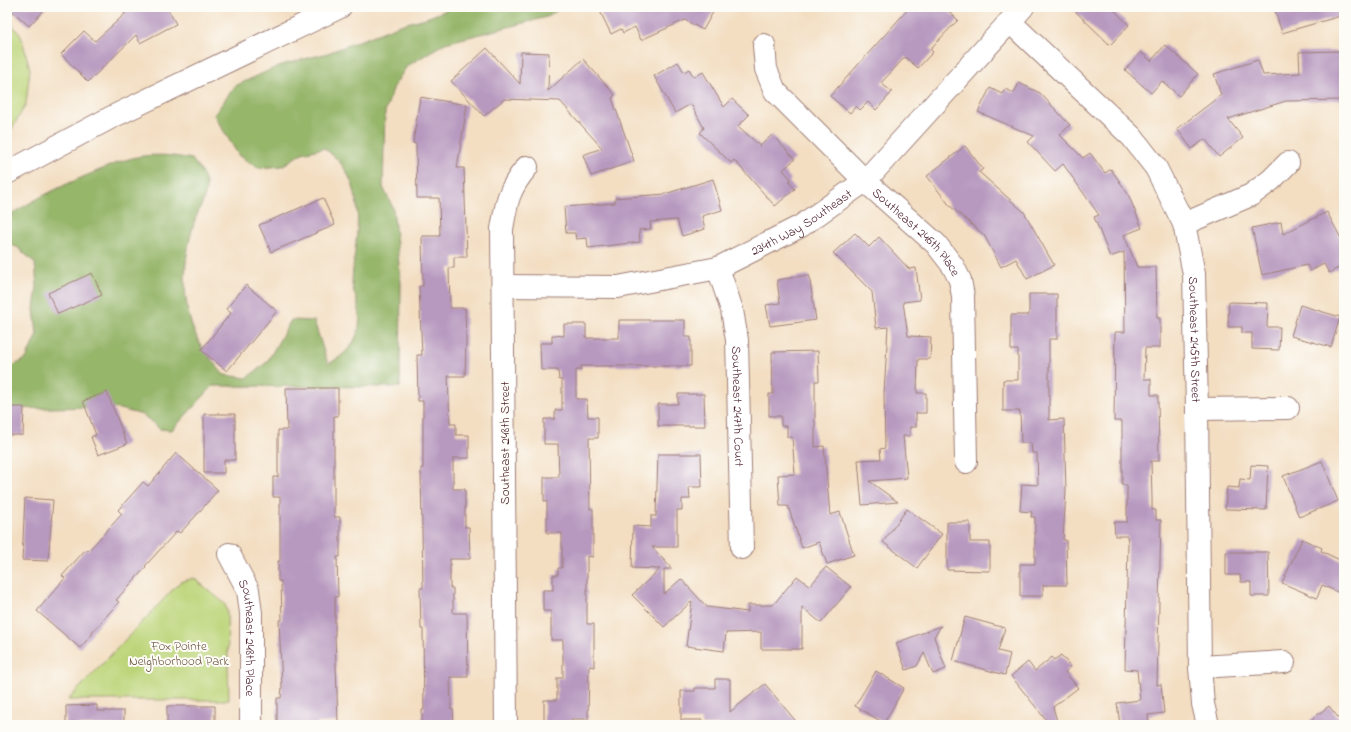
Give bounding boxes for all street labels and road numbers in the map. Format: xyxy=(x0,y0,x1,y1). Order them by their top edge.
street label: Southeast 246th Place xyxy=(868,184,965,280)
street label: 234th Way Southeast xyxy=(748,185,857,261)
street label: Southeast 245th Street xyxy=(1183,276,1205,403)
street label: Southeast 247th Court xyxy=(726,346,748,468)
street label: Southeast 248th Street xyxy=(496,381,515,505)
street label: Southeast 248th Place xyxy=(233,576,259,696)

